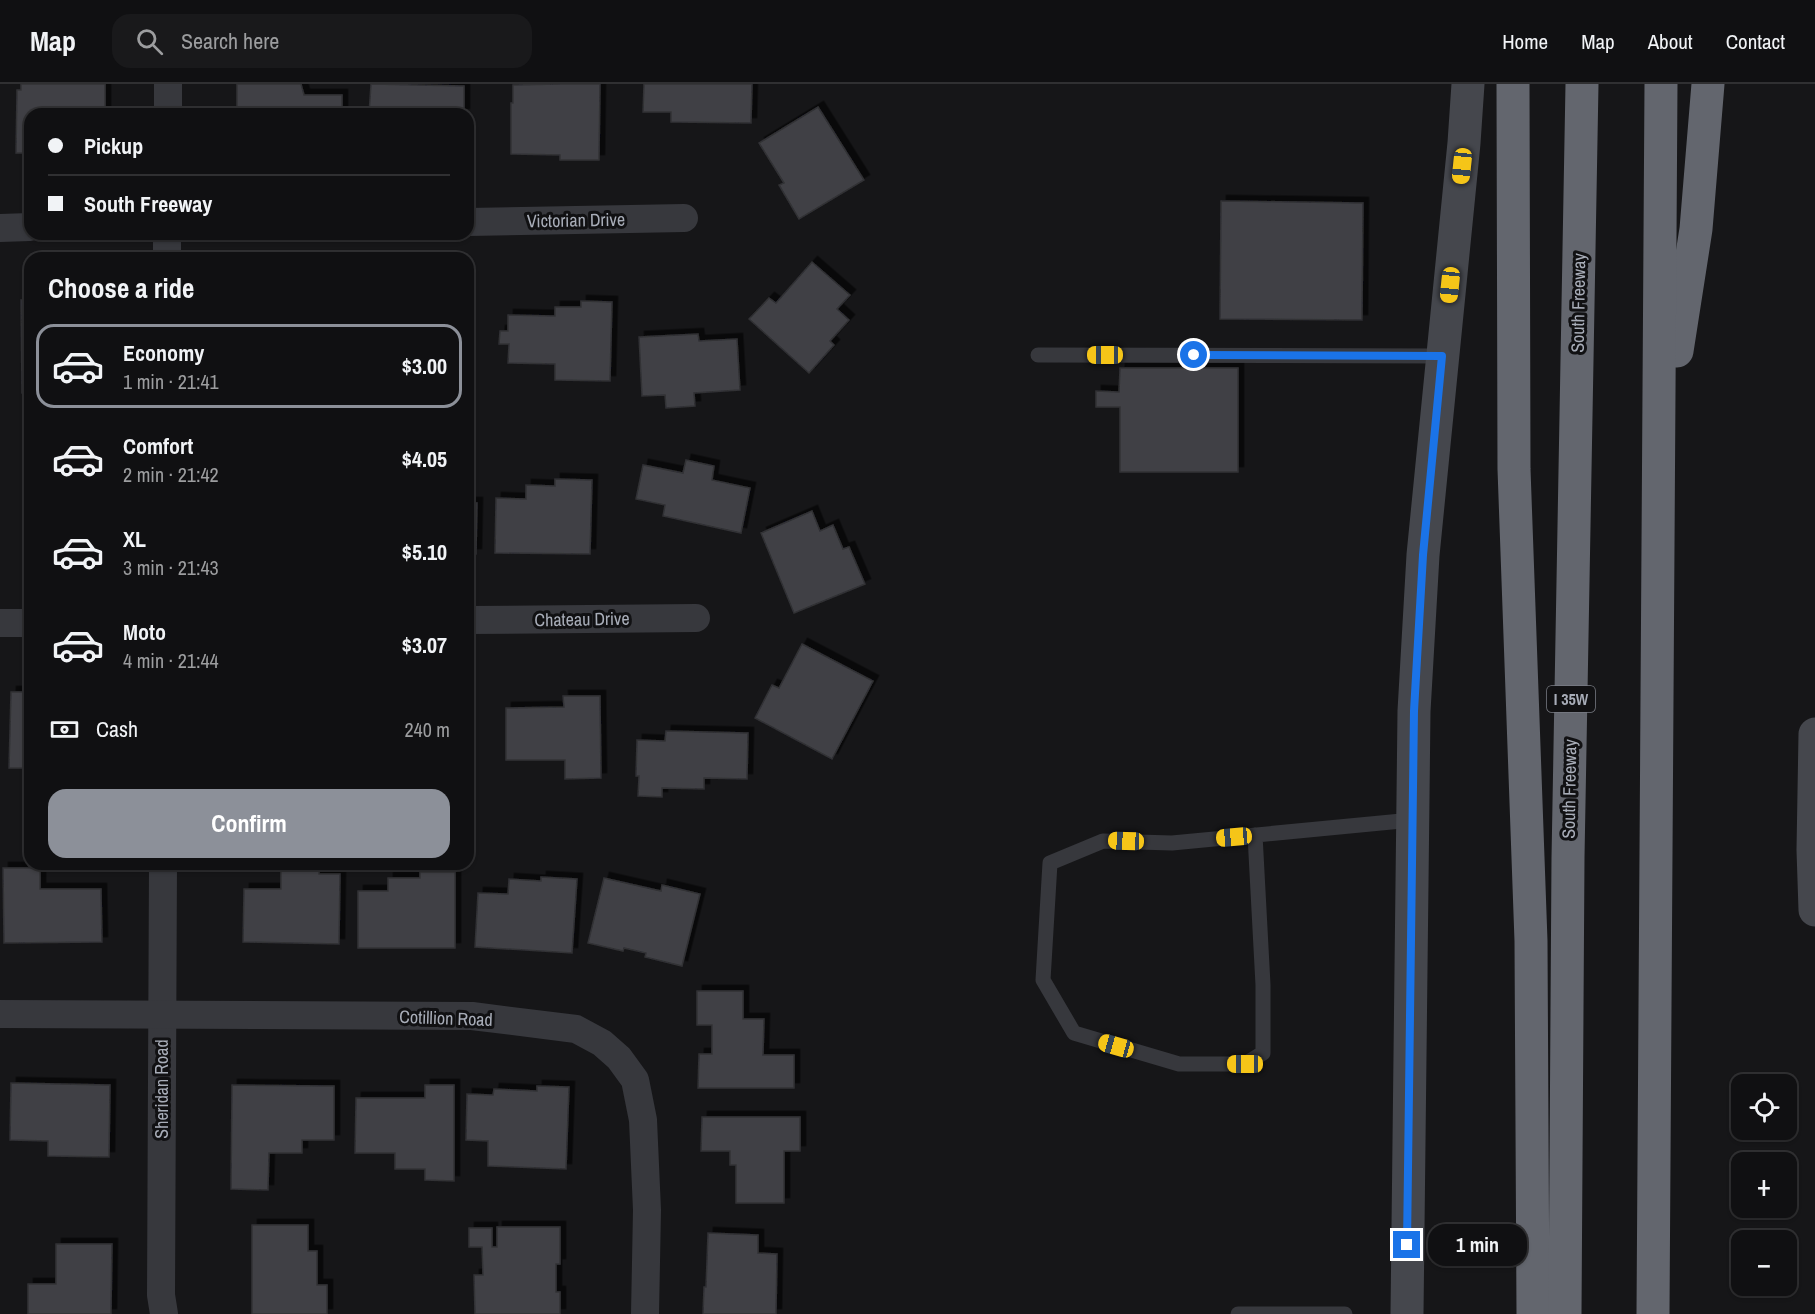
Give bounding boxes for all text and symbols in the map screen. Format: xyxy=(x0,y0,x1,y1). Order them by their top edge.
search box xyxy=(112,14,532,68)
text: Map xyxy=(30,22,76,60)
icon: search xyxy=(133,25,166,58)
text: Search here xyxy=(181,26,279,56)
text: Home xyxy=(1502,27,1548,56)
text: Map xyxy=(1581,27,1615,56)
text: About xyxy=(1648,27,1693,56)
text: Contact xyxy=(1726,27,1785,56)
text: Pickup xyxy=(84,131,143,161)
car xyxy=(1451,147,1473,185)
text: South Freeway xyxy=(84,189,212,219)
street label: Victorian Drive xyxy=(527,207,625,233)
street label: South Freeway xyxy=(1565,253,1591,353)
car xyxy=(1439,266,1461,304)
text: Choose a ride xyxy=(48,270,194,306)
text: Economy xyxy=(123,338,204,368)
icon: car xyxy=(51,339,105,393)
route start xyxy=(1180,341,1207,368)
car xyxy=(1087,346,1123,364)
text: $3.00 xyxy=(402,351,447,381)
text: 1 min · 21:41 xyxy=(123,368,219,395)
text: Comfort xyxy=(123,431,193,461)
icon: car xyxy=(51,432,105,486)
text: $4.05 xyxy=(402,444,447,474)
text: 2 min · 21:42 xyxy=(123,461,219,488)
text: XL xyxy=(123,524,146,554)
icon: car xyxy=(51,525,105,579)
text: $5.10 xyxy=(402,537,447,567)
text: 3 min · 21:43 xyxy=(123,554,219,581)
street label: Chateau Drive xyxy=(534,606,630,632)
text: Moto xyxy=(123,617,166,647)
icon: car xyxy=(51,618,105,672)
text: $3.07 xyxy=(402,630,447,660)
text: 4 min · 21:44 xyxy=(123,647,219,674)
road number: I 35W xyxy=(1547,686,1595,712)
icon: cash xyxy=(48,713,81,746)
text: Cash xyxy=(96,714,138,744)
text: 240 m xyxy=(404,716,450,743)
street label: South Freeway xyxy=(1556,739,1582,839)
button: Confirm xyxy=(48,789,450,858)
car xyxy=(1215,826,1253,848)
car xyxy=(1108,831,1144,851)
street label: Cotillion Road xyxy=(399,1004,493,1032)
car xyxy=(1096,1032,1136,1060)
street label: Sheridan Road xyxy=(149,1039,174,1139)
car xyxy=(1227,1055,1263,1073)
map controls xyxy=(1731,1074,1797,1296)
button: locate xyxy=(1731,1074,1797,1140)
button: + xyxy=(1731,1152,1797,1218)
callout: 1 min xyxy=(1428,1224,1527,1266)
button: − xyxy=(1731,1230,1797,1296)
route end xyxy=(1393,1231,1420,1258)
text: 1 min xyxy=(1456,1231,1499,1258)

